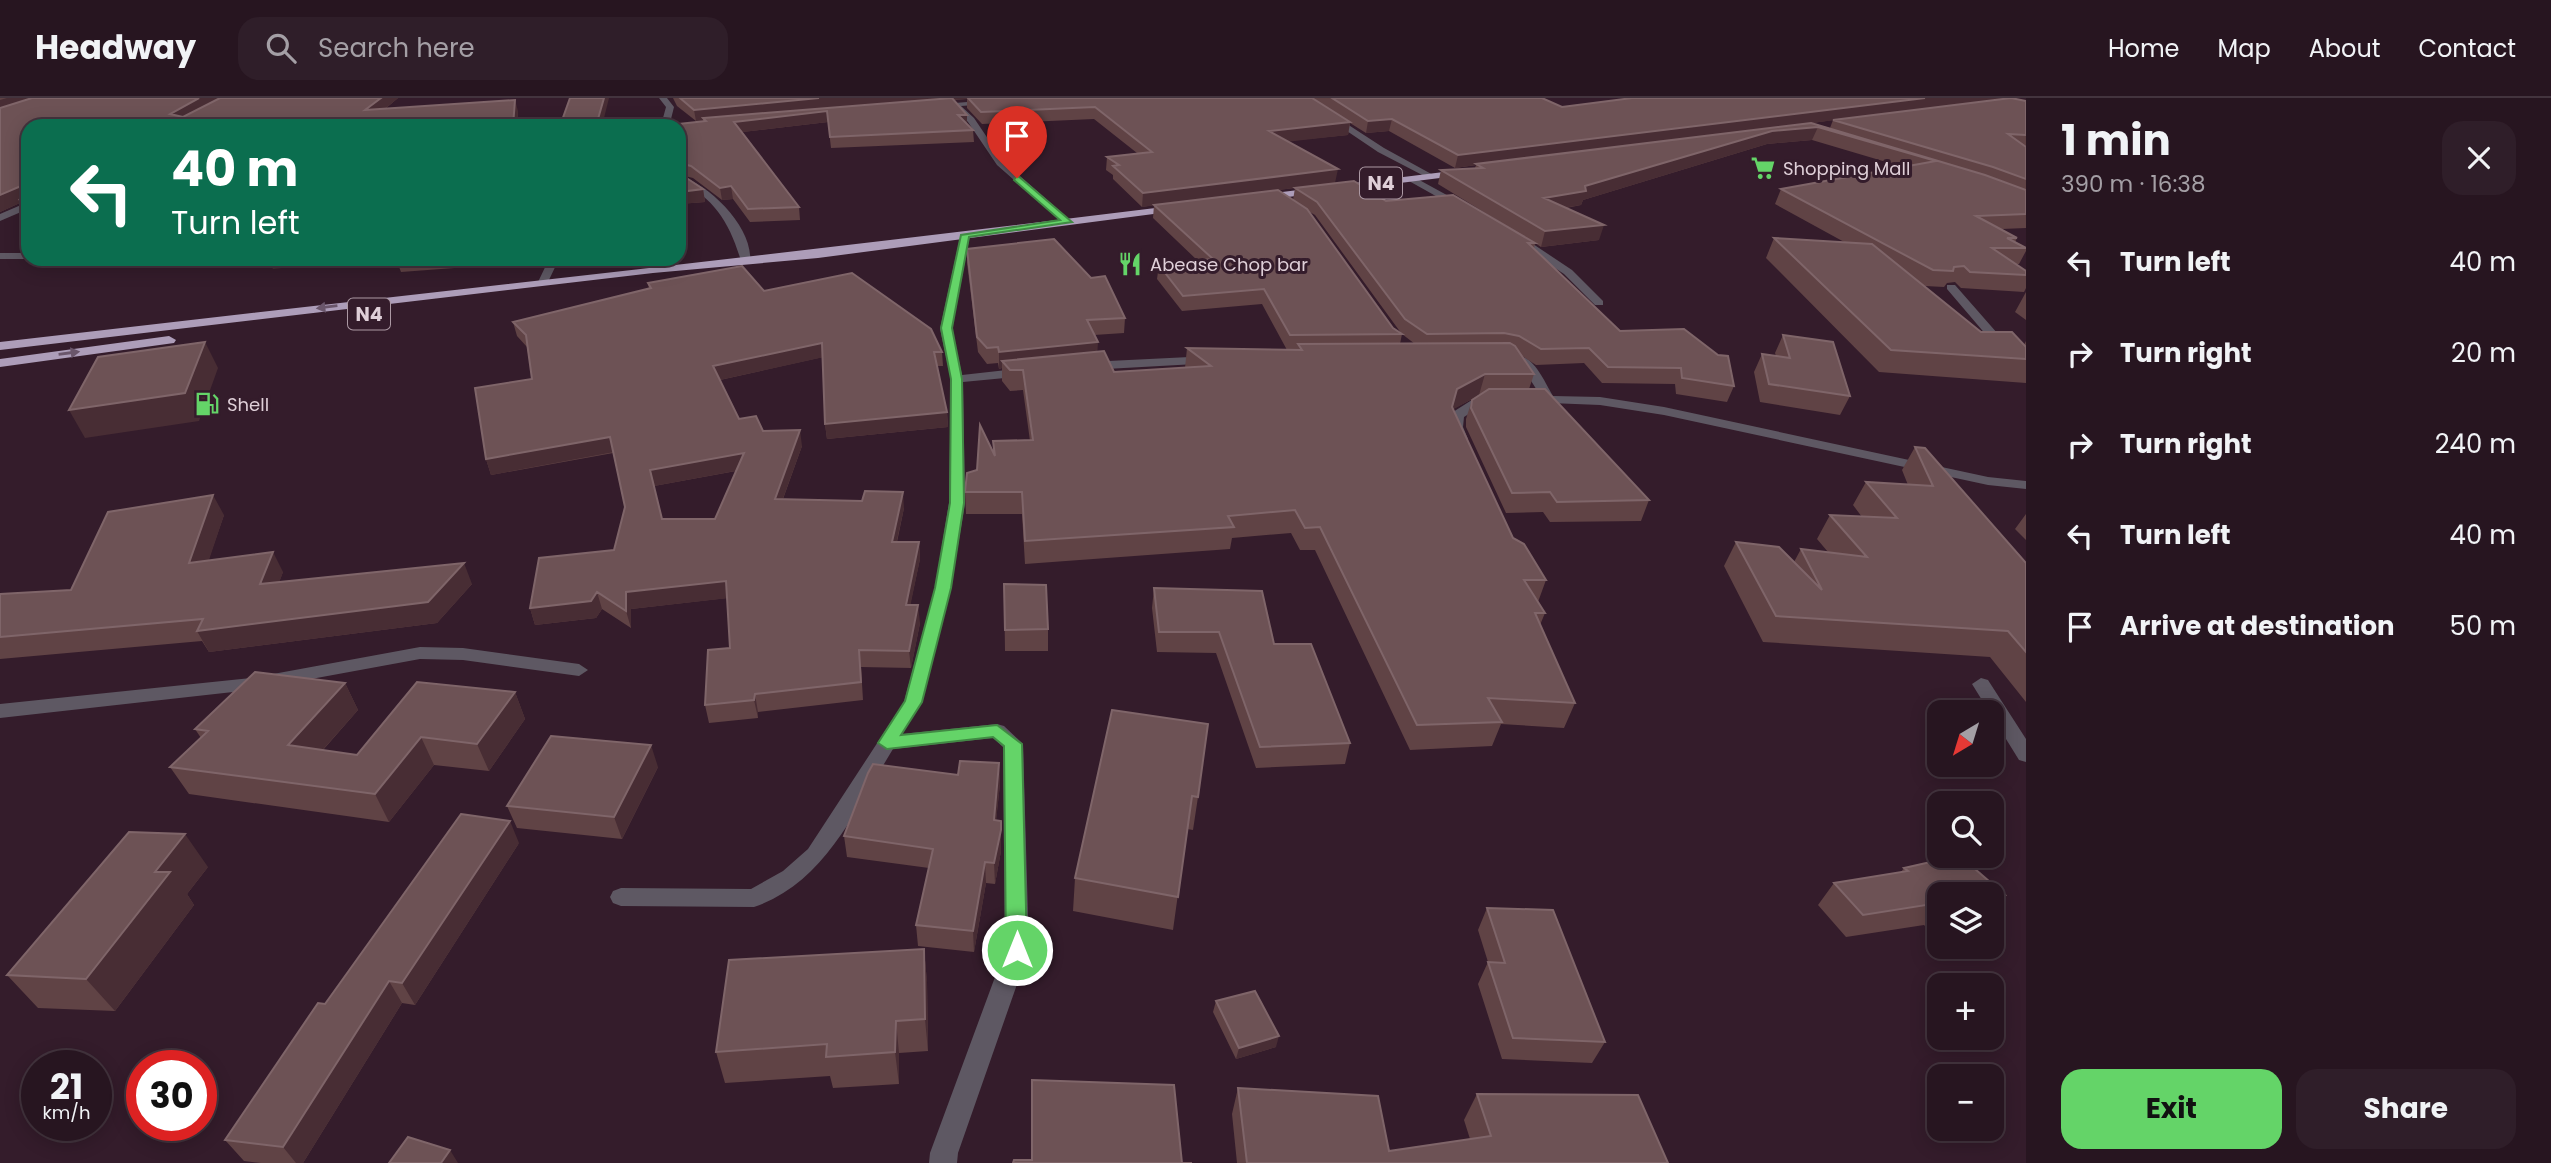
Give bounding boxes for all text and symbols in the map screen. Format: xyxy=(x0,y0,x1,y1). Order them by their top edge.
search box xyxy=(238,17,728,80)
text: Headway xyxy=(35,24,196,71)
icon: search xyxy=(262,29,300,67)
text: Search here xyxy=(318,30,475,66)
text: Home xyxy=(2108,32,2180,65)
text: Map xyxy=(2218,32,2271,65)
text: About xyxy=(2309,32,2380,65)
text: Contact xyxy=(2418,32,2516,65)
pin xyxy=(987,106,1047,178)
text: 1 min xyxy=(2061,111,2171,170)
icon: arrive xyxy=(998,117,1036,155)
button: close xyxy=(2442,121,2516,195)
text: 40 m xyxy=(171,135,298,203)
icon: left xyxy=(56,147,147,238)
supermarket icon: Shopping Mall xyxy=(1749,154,1777,182)
place label: Shopping Mall xyxy=(1783,156,1910,181)
road number: N4 xyxy=(1360,167,1402,198)
text: 390 m · 16:38 xyxy=(2061,168,2205,200)
text: Turn left xyxy=(171,200,300,245)
icon: left xyxy=(2061,244,2099,282)
text: Turn left xyxy=(2120,244,2231,280)
text: 40 m xyxy=(2450,244,2516,280)
restaurant icon: Abease Chop bar xyxy=(1116,250,1144,278)
place label: Abease Chop bar xyxy=(1150,252,1308,277)
road number: N4 xyxy=(348,298,390,330)
one-way arrow xyxy=(316,302,338,313)
icon: right xyxy=(2061,335,2099,373)
text: Turn right xyxy=(2120,335,2252,371)
text: 20 m xyxy=(2451,335,2516,371)
one-way arrow xyxy=(58,348,80,359)
fuel station icon: Shell xyxy=(193,390,221,418)
place label: Shell xyxy=(227,392,269,417)
icon: right xyxy=(2061,426,2099,464)
text: Turn right xyxy=(2120,426,2252,462)
text: 240 m xyxy=(2435,426,2516,462)
icon: left xyxy=(2061,517,2099,555)
text: Turn left xyxy=(2120,517,2231,553)
text: 40 m xyxy=(2450,517,2516,553)
icon: arrive xyxy=(2061,608,2099,646)
text: Arrive at destination xyxy=(2120,608,2395,644)
text: 50 m xyxy=(2450,608,2516,644)
north arrow xyxy=(1927,700,2004,777)
map controls xyxy=(1927,700,2004,1141)
button: search xyxy=(1927,791,2004,868)
button: layers xyxy=(1927,882,2004,959)
position arrow xyxy=(980,913,1054,987)
button: + xyxy=(1927,973,2004,1050)
speed limit sign: 30 xyxy=(126,1050,217,1141)
text: 21 xyxy=(50,1062,83,1111)
button: − xyxy=(1927,1064,2004,1141)
button: Exit xyxy=(2061,1069,2282,1149)
button: Share xyxy=(2296,1069,2516,1149)
text: km/h xyxy=(43,1100,90,1125)

